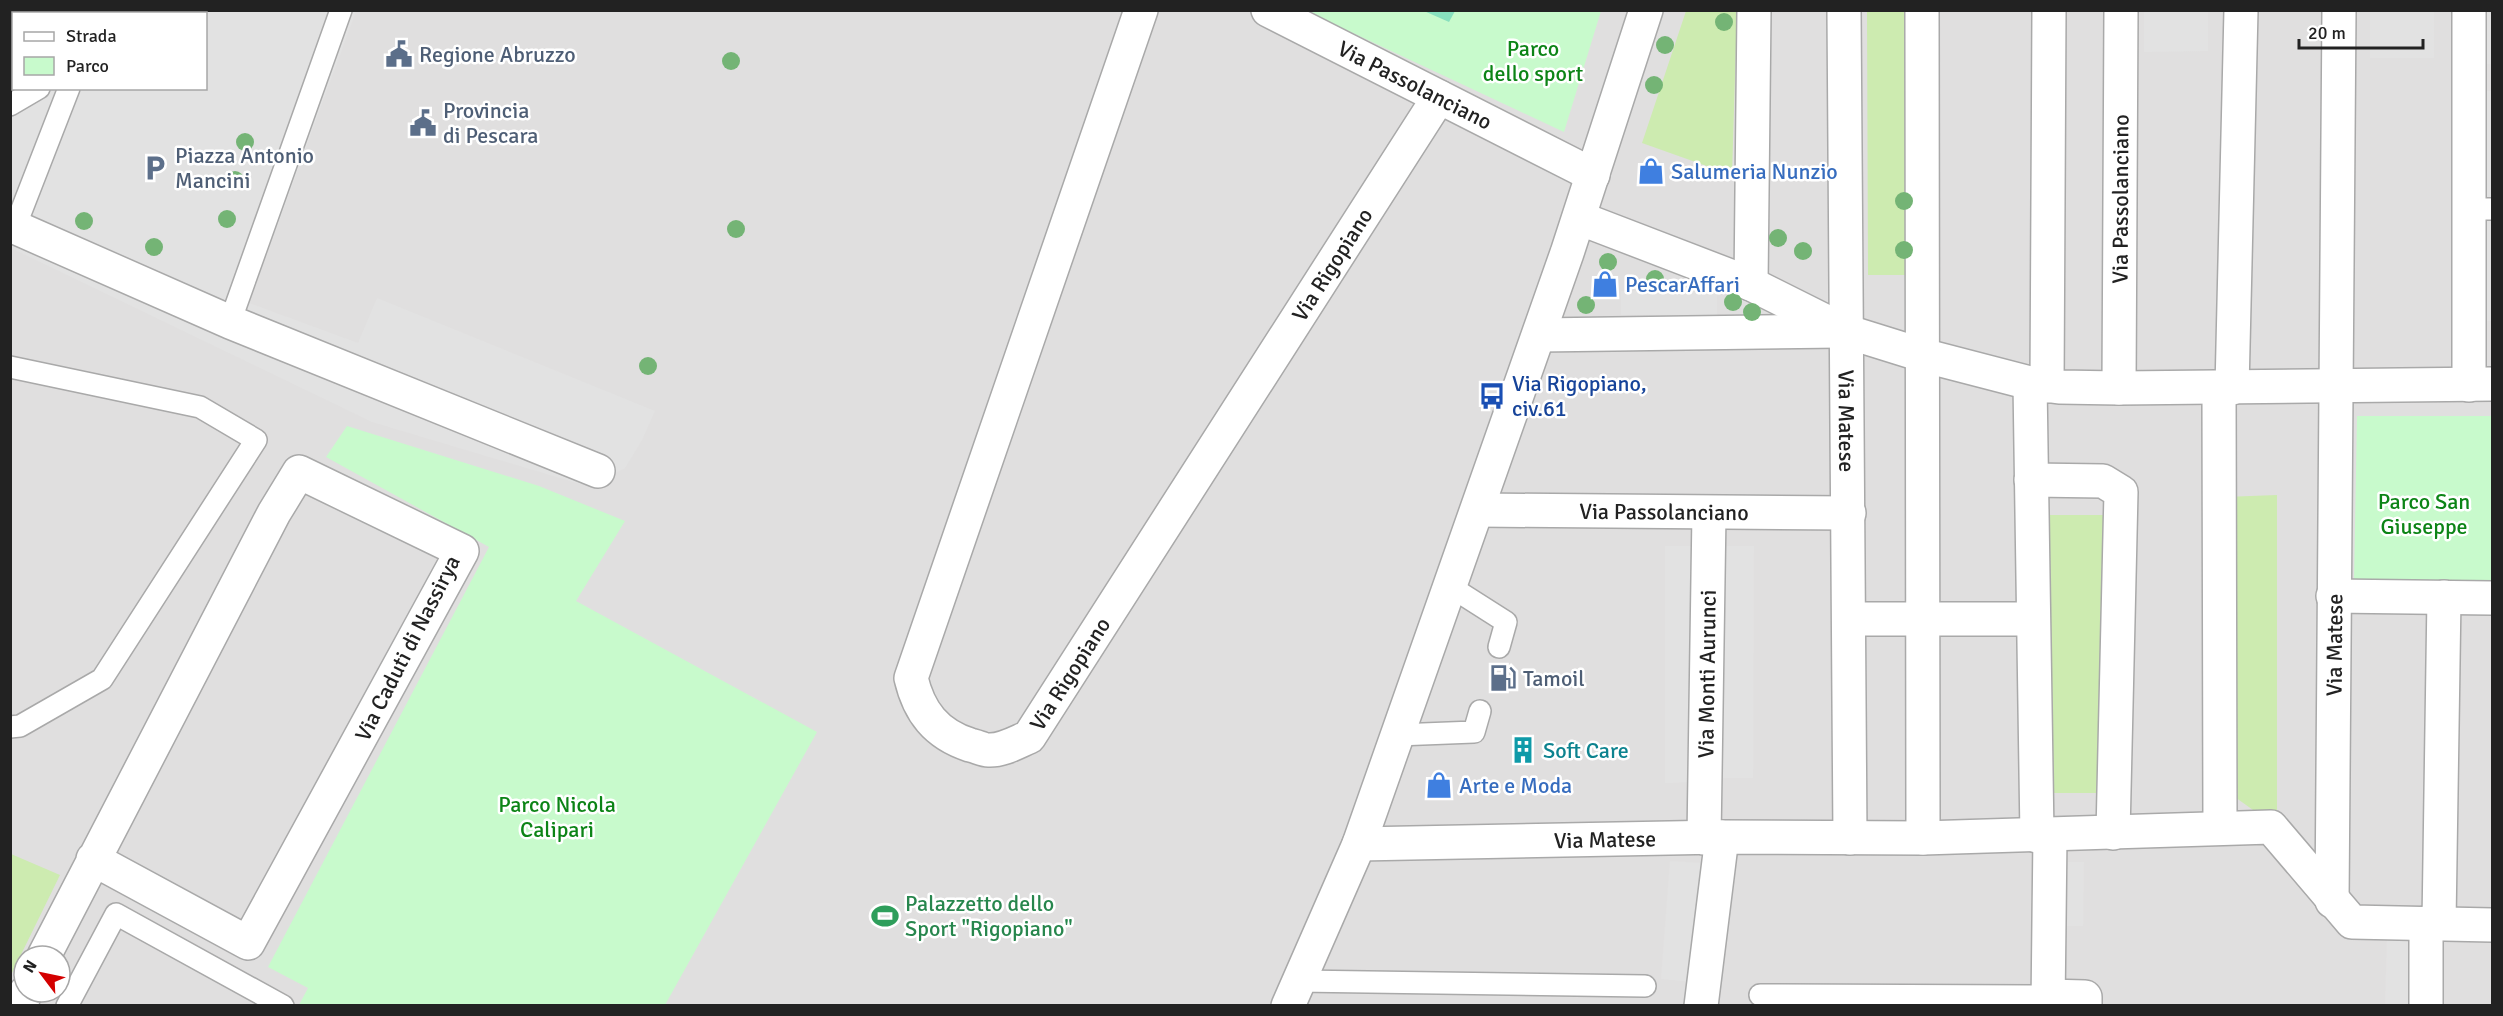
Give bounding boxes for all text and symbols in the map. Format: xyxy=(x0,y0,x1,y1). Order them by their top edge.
legend xyxy=(12,12,207,90)
scale bar xyxy=(2299,12,2424,50)
text: 20 m xyxy=(2308,22,2346,44)
text: Strada xyxy=(66,25,117,47)
street label: Via Passolanciano xyxy=(1333,35,1497,136)
park label: Parco dello sport xyxy=(1483,35,1583,87)
public building icon: Regione Abruzzo xyxy=(384,39,414,69)
place label: Regione Abruzzo xyxy=(419,41,576,68)
text: Parco xyxy=(66,55,109,77)
place label: Provincia di Pescara xyxy=(443,97,539,149)
public building icon: Provincia di Pescara xyxy=(408,108,438,138)
street label: Via Passolanciano xyxy=(2107,114,2134,284)
place label: Piazza Antonio Mancini xyxy=(175,142,314,194)
parking icon: Piazza Antonio Mancini xyxy=(140,153,170,183)
shop icon: Salumeria Nunzio xyxy=(1636,156,1666,186)
place label: Salumeria Nunzio xyxy=(1671,158,1838,185)
street label: Via Rigopiano xyxy=(1286,203,1378,326)
shop icon: PescarAffari xyxy=(1590,269,1620,299)
place label: PescarAffari xyxy=(1625,271,1740,298)
place label: Via Rigopiano, civ.61 xyxy=(1512,370,1647,422)
street label: Via Matese xyxy=(1833,370,1860,472)
bus stop icon: Via Rigopiano, civ.61 xyxy=(1477,381,1507,411)
park label: Parco San Giuseppe xyxy=(2378,488,2470,540)
street label: Via Passolanciano xyxy=(1579,498,1749,526)
street label: Via Caduti di Nassirya xyxy=(349,551,466,746)
street label: Via Monti Aurunci xyxy=(1692,590,1722,758)
street label: Via Matese xyxy=(2321,594,2348,696)
street label: Via Rigopiano xyxy=(1024,612,1116,735)
fuel station icon: Tamoil xyxy=(1488,663,1518,693)
place label: Tamoil xyxy=(1523,665,1585,692)
building icon: Soft Care xyxy=(1508,735,1538,765)
place label: Soft Care xyxy=(1543,737,1629,764)
shop icon: Arte e Moda xyxy=(1424,770,1454,800)
place label: Arte e Moda xyxy=(1459,772,1572,799)
park label: Parco Nicola Calipari xyxy=(498,791,616,843)
street label: Via Matese xyxy=(1553,825,1656,854)
place label: Palazzetto dello Sport "Rigopiano" xyxy=(905,890,1073,942)
sports icon: Palazzetto dello Sport "Rigopiano" xyxy=(870,901,900,931)
north arrow xyxy=(12,944,72,1004)
text: N xyxy=(19,957,42,977)

